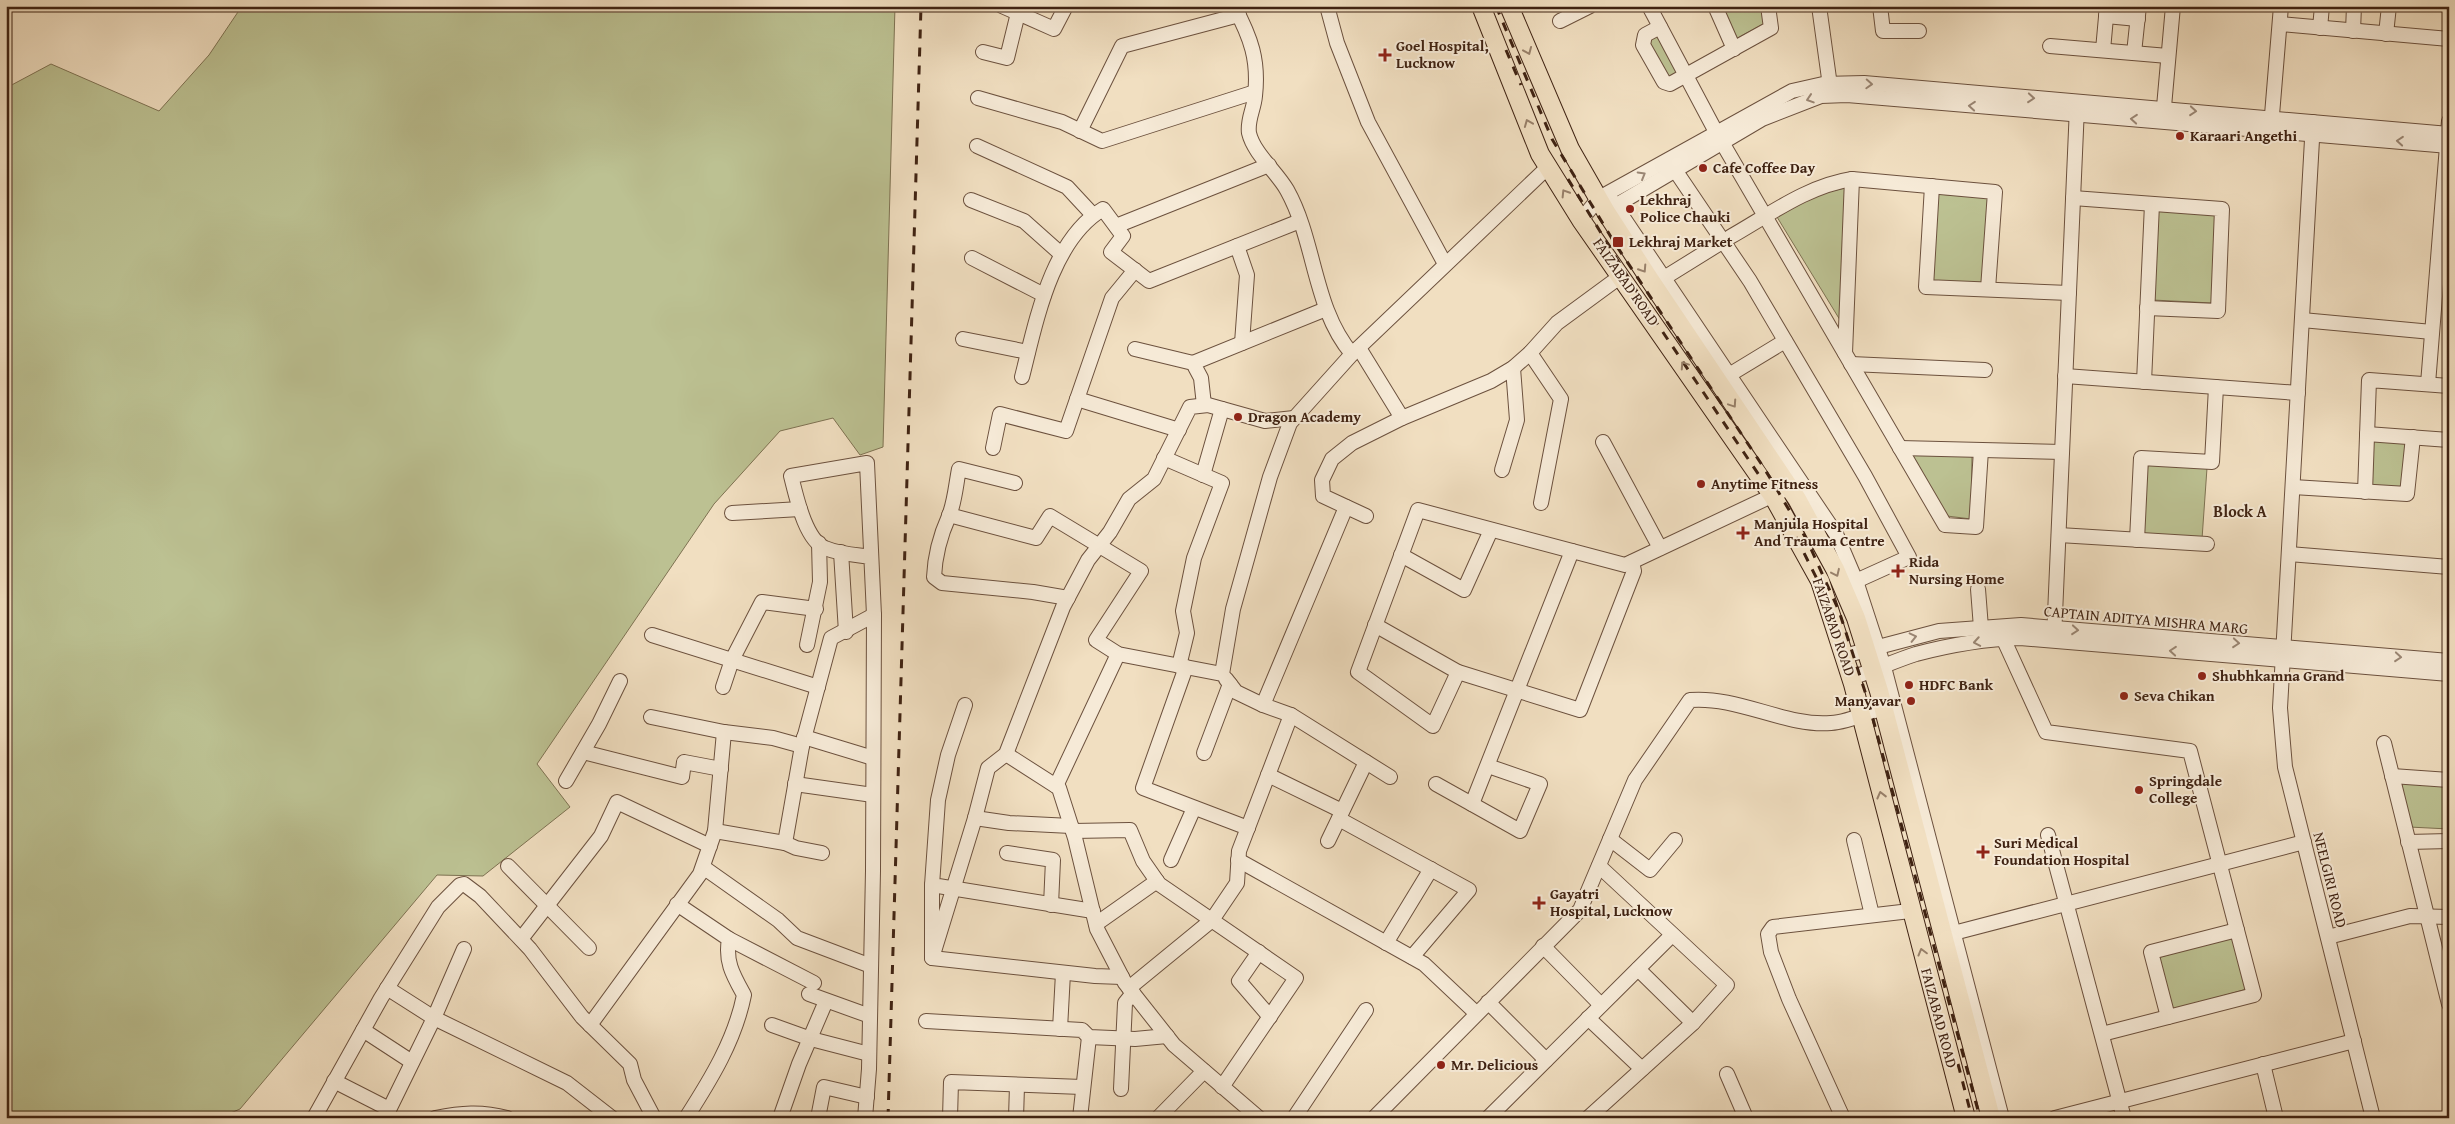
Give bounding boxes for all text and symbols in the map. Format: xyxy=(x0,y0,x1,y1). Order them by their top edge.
place label: Goel Hospital, Lucknow xyxy=(1396,35,1489,73)
one-way arrow xyxy=(1522,46,1533,55)
marker: Goel Hospital, Lucknow xyxy=(1378,48,1392,62)
one-way arrow xyxy=(1865,78,1873,89)
one-way arrow xyxy=(2027,92,2035,103)
one-way arrow xyxy=(1807,94,1815,104)
one-way arrow xyxy=(1967,100,1975,111)
one-way arrow xyxy=(2189,106,2197,117)
one-way arrow xyxy=(2129,114,2137,125)
one-way arrow xyxy=(1523,119,1534,128)
place label: Karaari Angethi xyxy=(2190,125,2297,146)
marker: Karaari Angethi xyxy=(2174,130,2186,142)
one-way arrow xyxy=(2396,136,2404,147)
place label: Cafe Coffee Day xyxy=(1713,157,1816,178)
marker: Cafe Coffee Day xyxy=(1697,162,1709,174)
one-way arrow xyxy=(1636,172,1645,182)
place label: Lekhraj Police Chauki xyxy=(1640,189,1731,227)
one-way arrow xyxy=(1561,190,1571,199)
marker: Lekhraj Police Chauki xyxy=(1624,203,1636,215)
place label: Lekhraj Market xyxy=(1629,231,1733,252)
street label: FAIZABAD ROAD xyxy=(1588,234,1664,330)
marker: Lekhraj Market xyxy=(1611,235,1625,249)
one-way arrow xyxy=(1637,264,1646,273)
one-way arrow xyxy=(1681,362,1690,371)
one-way arrow xyxy=(1727,399,1736,408)
place label: Dragon Academy xyxy=(1248,406,1361,427)
marker: Dragon Academy xyxy=(1232,411,1244,423)
place label: Anytime Fitness xyxy=(1711,473,1818,494)
marker: Anytime Fitness xyxy=(1695,478,1707,490)
district label: Block A xyxy=(2213,499,2267,523)
place label: Manjula Hospital And Trauma Centre xyxy=(1754,513,1885,551)
marker: Manjula Hospital And Trauma Centre xyxy=(1736,526,1750,540)
place label: Rida Nursing Home xyxy=(1909,551,2004,589)
marker: Rida Nursing Home xyxy=(1891,564,1905,578)
one-way arrow xyxy=(1830,568,1840,577)
street label: FAIZABAD ROAD xyxy=(1808,575,1861,679)
street label: CAPTAIN ADITYA MISHRA MARG xyxy=(2043,600,2249,639)
one-way arrow xyxy=(2071,624,2079,635)
one-way arrow xyxy=(1909,632,1918,642)
one-way arrow xyxy=(1972,636,1981,646)
one-way arrow xyxy=(2233,638,2241,649)
one-way arrow xyxy=(2169,646,2177,657)
one-way arrow xyxy=(2395,651,2403,662)
place label: Shubhkamna Grand xyxy=(2212,665,2345,686)
marker: Shubhkamna Grand xyxy=(2196,670,2208,682)
place label: HDFC Bank xyxy=(1919,674,1994,695)
marker: HDFC Bank xyxy=(1903,679,1915,691)
place label: Seva Chikan xyxy=(2134,685,2215,706)
place label: Manyavar xyxy=(1835,690,1901,711)
marker: Seva Chikan xyxy=(2118,690,2130,702)
marker: Manyavar xyxy=(1905,695,1917,707)
place label: Springdale College xyxy=(2149,770,2222,808)
marker: Springdale College xyxy=(2133,784,2145,796)
one-way arrow xyxy=(1876,791,1887,799)
street label: NEELGIRI ROAD xyxy=(2308,830,2353,930)
place label: Suri Medical Foundation Hospital xyxy=(1994,832,2130,870)
marker: Suri Medical Foundation Hospital xyxy=(1976,845,1990,859)
place label: Gayatri Hospital, Lucknow xyxy=(1550,883,1673,921)
marker: Gayatri Hospital, Lucknow xyxy=(1532,896,1546,910)
one-way arrow xyxy=(1917,949,1927,957)
street label: FAIZABAD ROAD xyxy=(1916,966,1963,1070)
place label: Mr. Delicious xyxy=(1451,1054,1538,1075)
marker: Mr. Delicious xyxy=(1435,1059,1447,1071)

